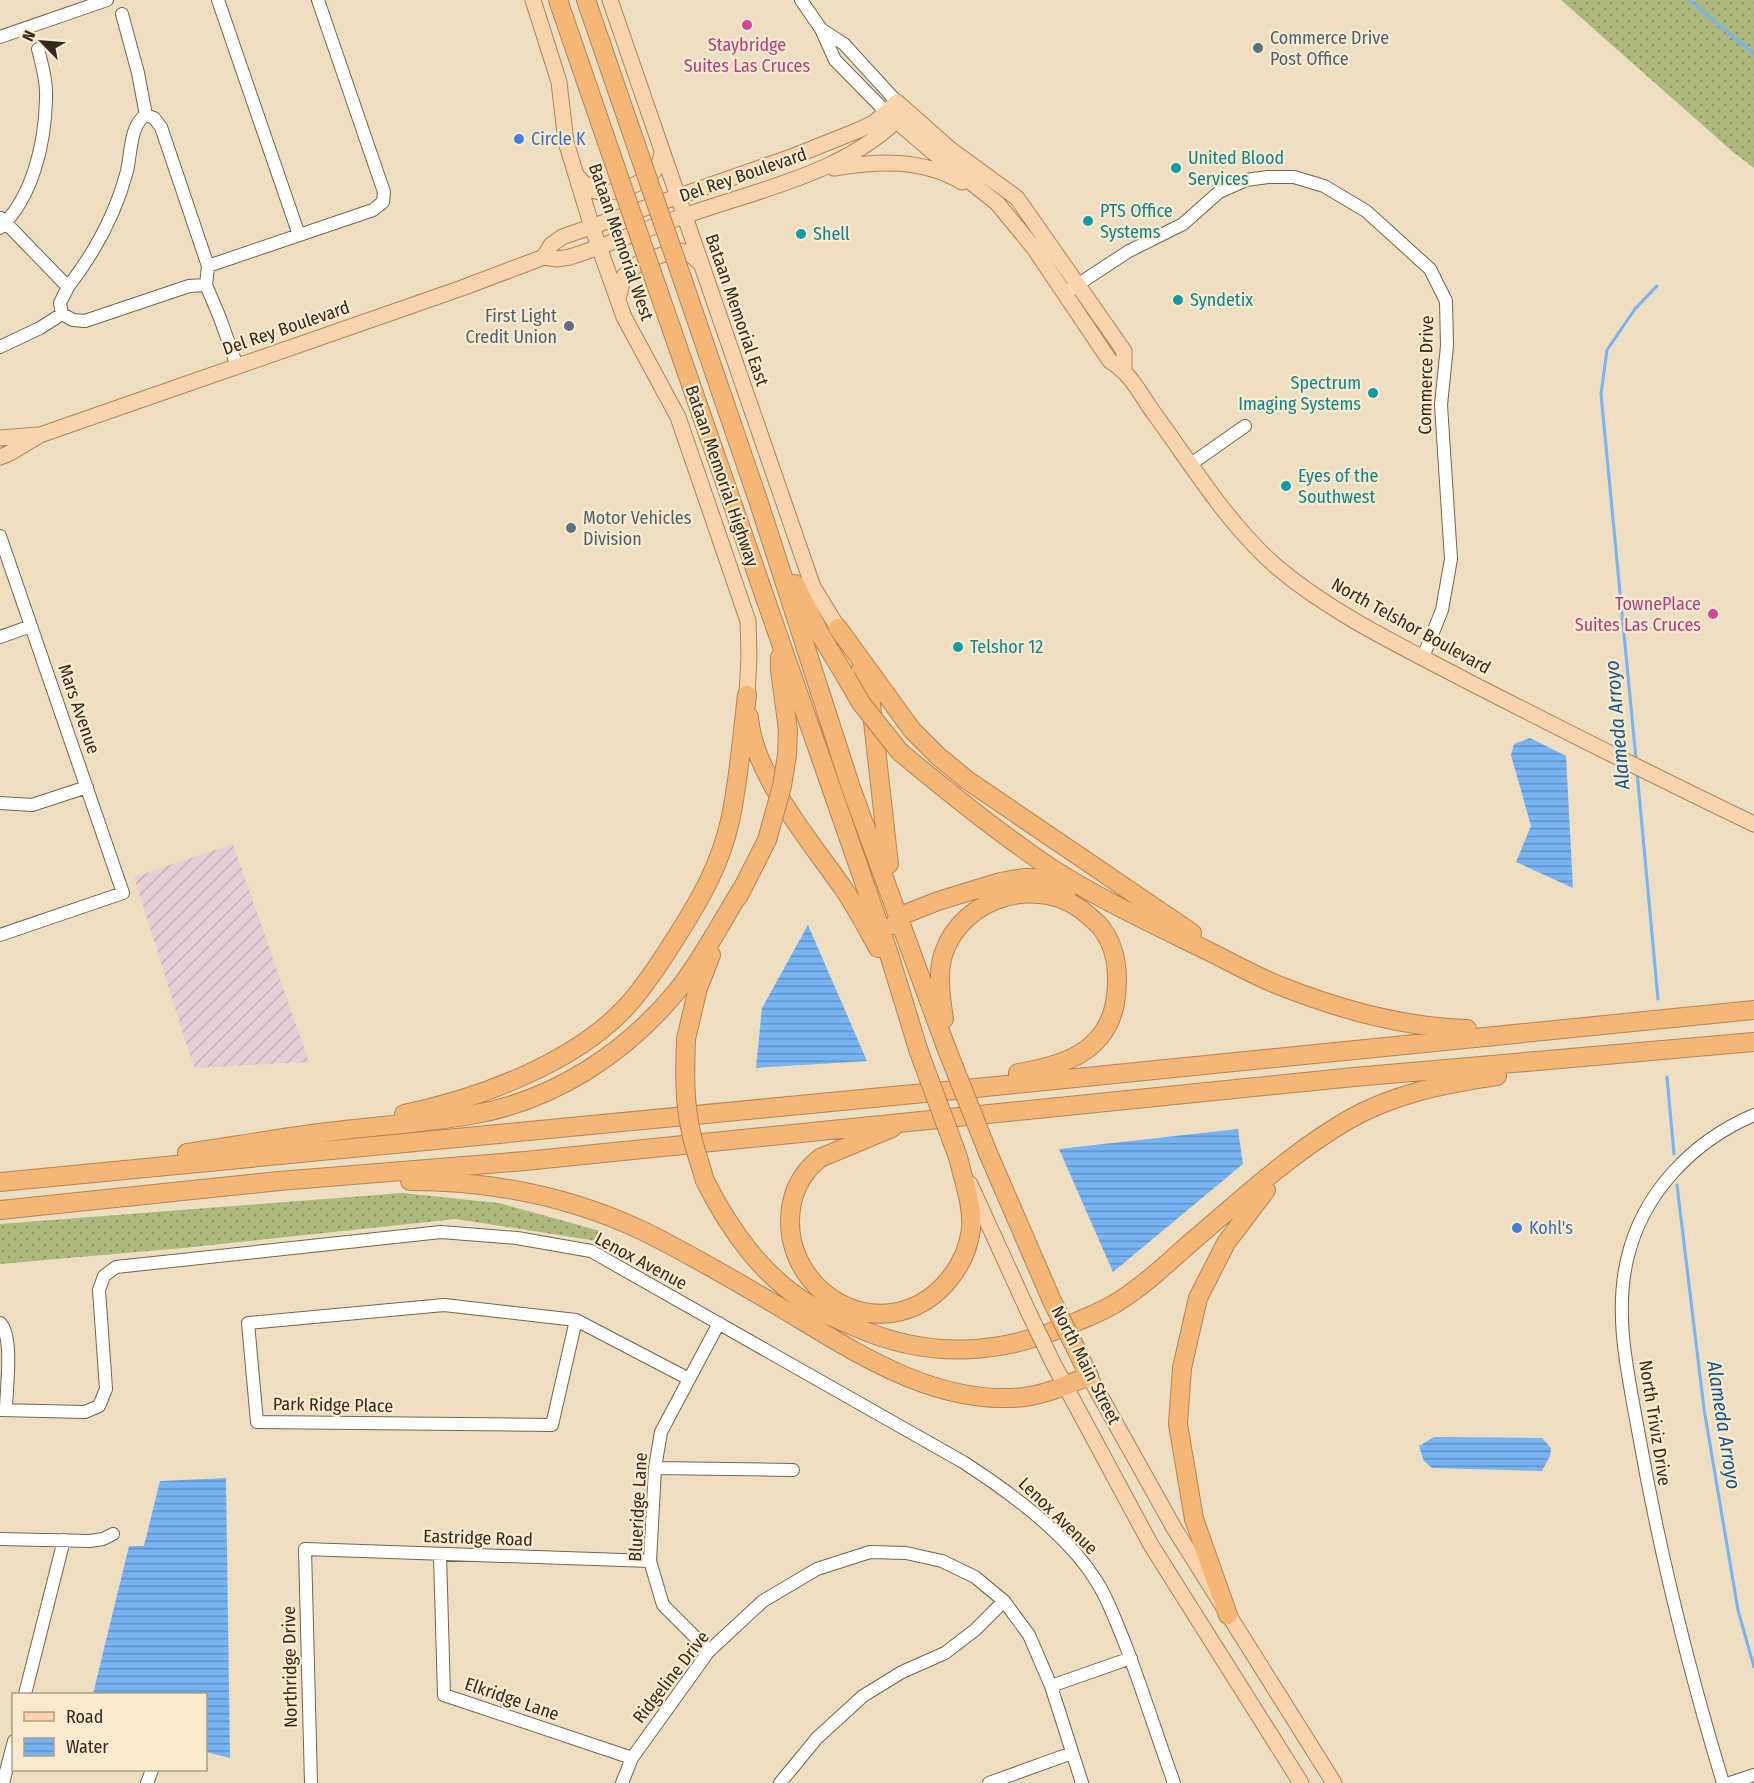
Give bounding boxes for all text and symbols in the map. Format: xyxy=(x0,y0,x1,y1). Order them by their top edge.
north arrow xyxy=(12,12,72,72)
marker: Staybridge Suites Las Cruces xyxy=(740,18,754,32)
place label: Commerce Drive Post Office xyxy=(1270,27,1389,70)
text: N xyxy=(18,28,39,44)
place label: Staybridge Suites Las Cruces xyxy=(684,34,810,77)
marker: Commerce Drive Post Office xyxy=(1251,41,1265,55)
place label: Circle K xyxy=(531,128,586,150)
marker: Circle K xyxy=(512,132,526,146)
street label: Del Rey Boulevard xyxy=(676,143,810,207)
place label: United Blood Services xyxy=(1188,147,1284,190)
street label: Bataan Memorial West xyxy=(584,160,658,324)
marker: United Blood Services xyxy=(1169,161,1183,175)
place label: PTS Office Systems xyxy=(1100,200,1173,243)
marker: PTS Office Systems xyxy=(1081,214,1095,228)
place label: Shell xyxy=(813,223,850,245)
marker: Shell xyxy=(794,227,808,241)
street label: Bataan Memorial East xyxy=(701,231,773,389)
place label: Syndetix xyxy=(1190,289,1253,311)
marker: Syndetix xyxy=(1171,293,1185,307)
street label: Del Rey Boulevard xyxy=(219,296,353,360)
place label: First Light Credit Union xyxy=(466,305,557,348)
street label: Commerce Drive xyxy=(1414,315,1438,435)
marker: First Light Credit Union xyxy=(562,319,576,333)
place label: Spectrum Imaging Systems xyxy=(1238,372,1361,415)
street label: Bataan Memorial Highway xyxy=(681,382,763,570)
marker: Spectrum Imaging Systems xyxy=(1366,386,1380,400)
place label: Eyes of the Southwest xyxy=(1298,465,1378,508)
marker: Eyes of the Southwest xyxy=(1279,479,1293,493)
place label: Motor Vehicles Division xyxy=(583,507,692,550)
marker: Motor Vehicles Division xyxy=(564,521,578,535)
street label: North Telshor Boulevard xyxy=(1328,573,1494,679)
place label: TownePlace Suites Las Cruces xyxy=(1575,593,1701,636)
marker: TownePlace Suites Las Cruces xyxy=(1706,607,1720,621)
place label: Telshor 12 xyxy=(970,636,1043,658)
marker: Telshor 12 xyxy=(951,640,965,654)
water label: Alameda Arroyo xyxy=(1599,659,1635,792)
street label: Mars Avenue xyxy=(53,661,105,757)
place label: Kohl's xyxy=(1529,1217,1573,1239)
marker: Kohl's xyxy=(1510,1221,1524,1235)
street label: Lenox Avenue xyxy=(591,1227,691,1295)
street label: North Main Street xyxy=(1047,1302,1125,1428)
water label: Alameda Arroyo xyxy=(1702,1358,1746,1491)
street label: North Triviz Drive xyxy=(1634,1359,1676,1487)
street label: Park Ridge Place xyxy=(273,1393,394,1417)
street label: Blueridge Lane xyxy=(624,1452,652,1562)
street label: Lenox Avenue xyxy=(1014,1473,1102,1559)
street label: Eastridge Road xyxy=(423,1525,533,1551)
street label: Northridge Drive xyxy=(278,1606,302,1728)
street label: Ridgeline Drive xyxy=(628,1626,714,1728)
street label: Elkridge Lane xyxy=(462,1673,562,1725)
legend xyxy=(12,1693,207,1771)
text: Road xyxy=(66,1706,103,1728)
text: Water xyxy=(66,1736,109,1758)

